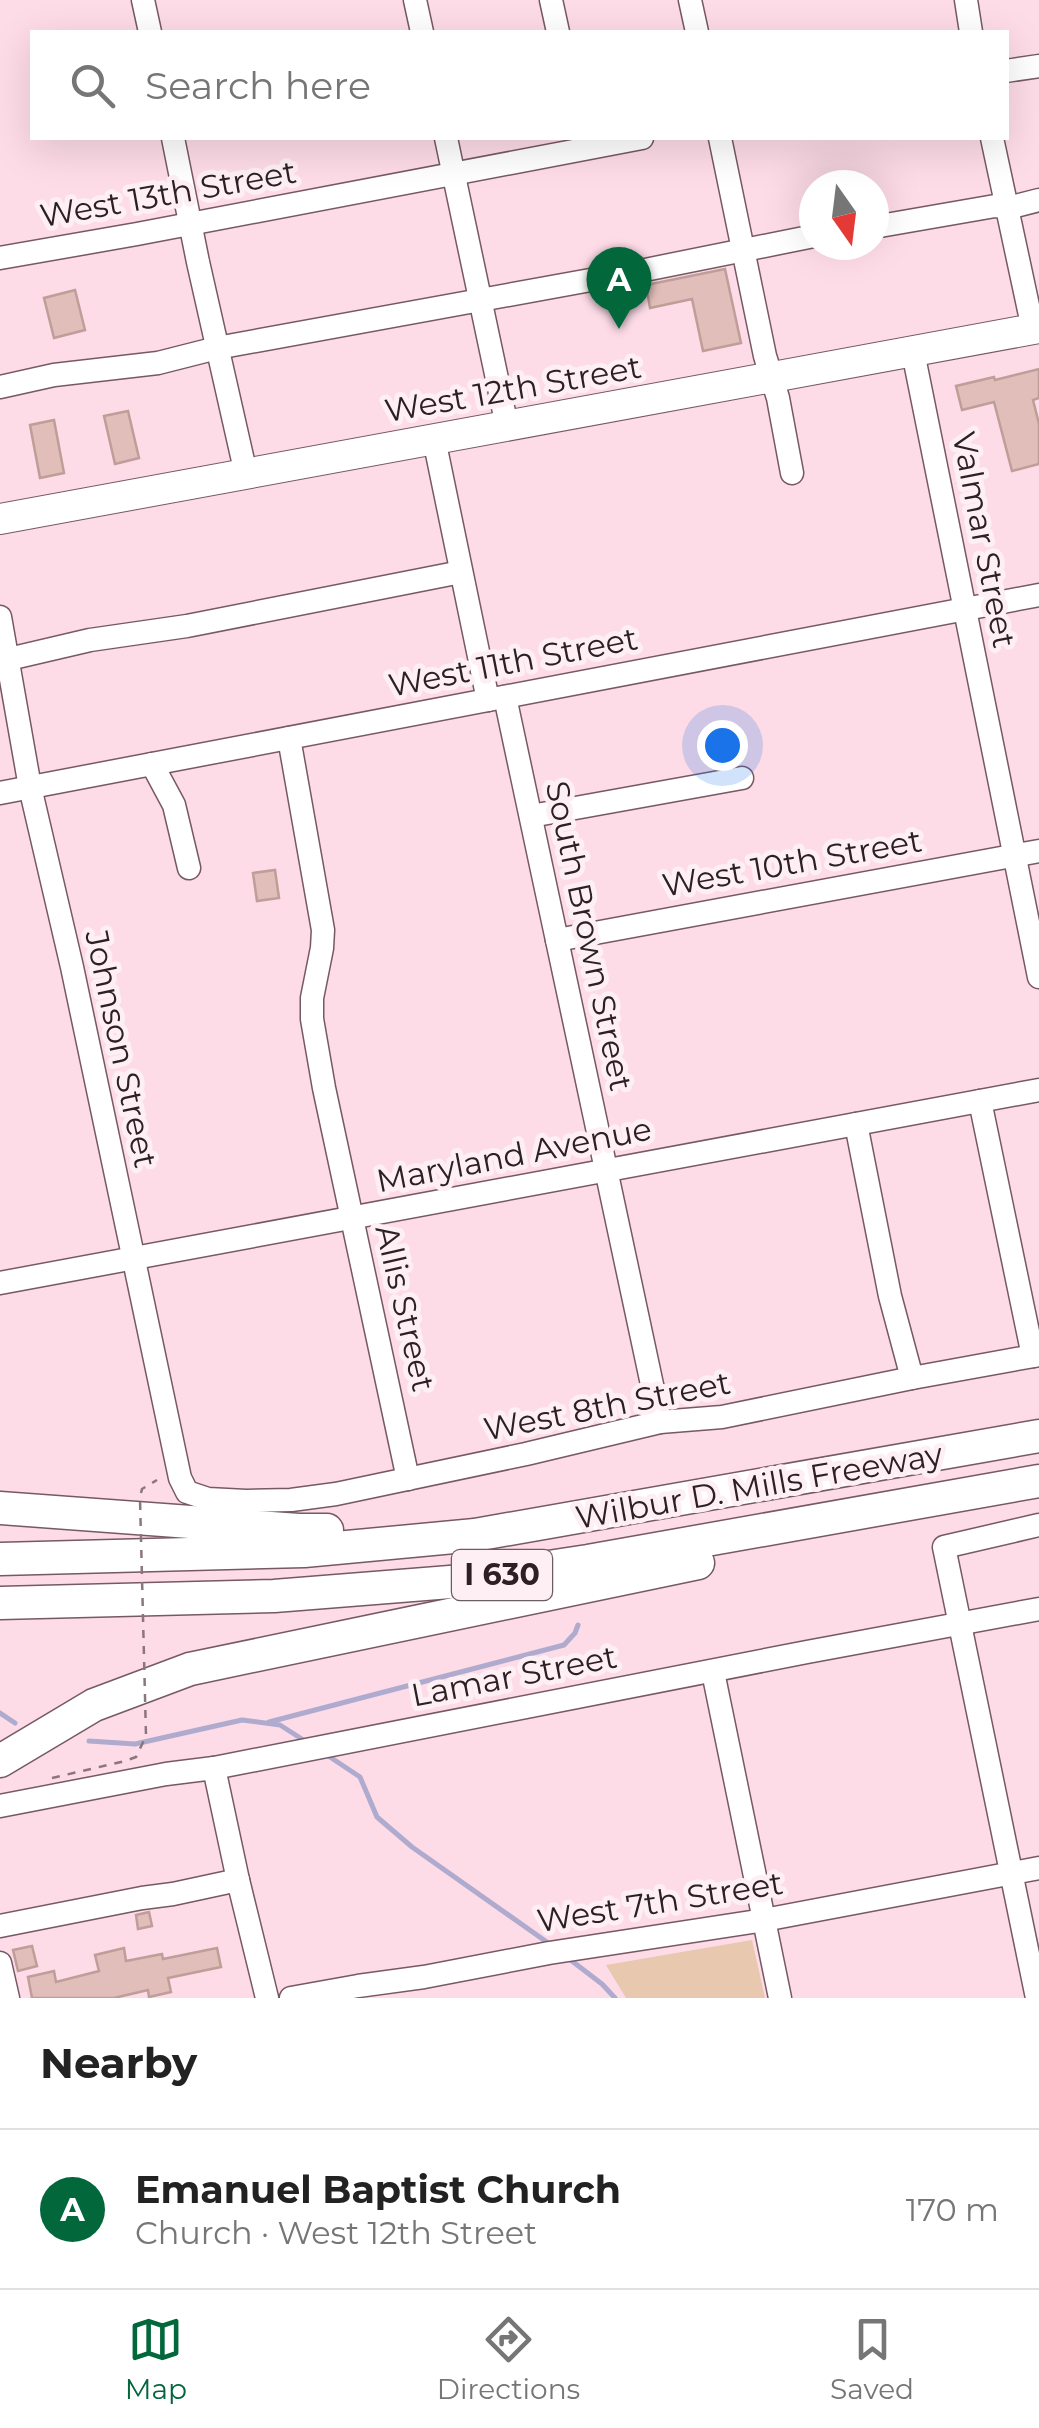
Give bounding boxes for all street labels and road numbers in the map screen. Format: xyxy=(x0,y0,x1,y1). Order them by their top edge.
street label: West 13th Street xyxy=(37,152,299,235)
street label: West 12th Street xyxy=(382,347,644,430)
street label: Valmar Street xyxy=(944,429,1025,651)
street label: West 11th Street xyxy=(385,618,641,705)
street label: South Brown Street xyxy=(538,778,641,1094)
street label: West 10th Street xyxy=(659,820,925,905)
street label: Johnson Street xyxy=(77,926,166,1171)
street label: Maryland Avenue xyxy=(373,1109,655,1200)
street label: Allis Street xyxy=(367,1221,444,1395)
street label: West 8th Street xyxy=(480,1362,733,1449)
street label: Wilbur D. Mills Freeway xyxy=(572,1434,946,1537)
road number: I 630 xyxy=(452,1550,552,1600)
street label: Lamar Street xyxy=(408,1636,620,1715)
street label: West 7th Street xyxy=(534,1863,786,1940)

